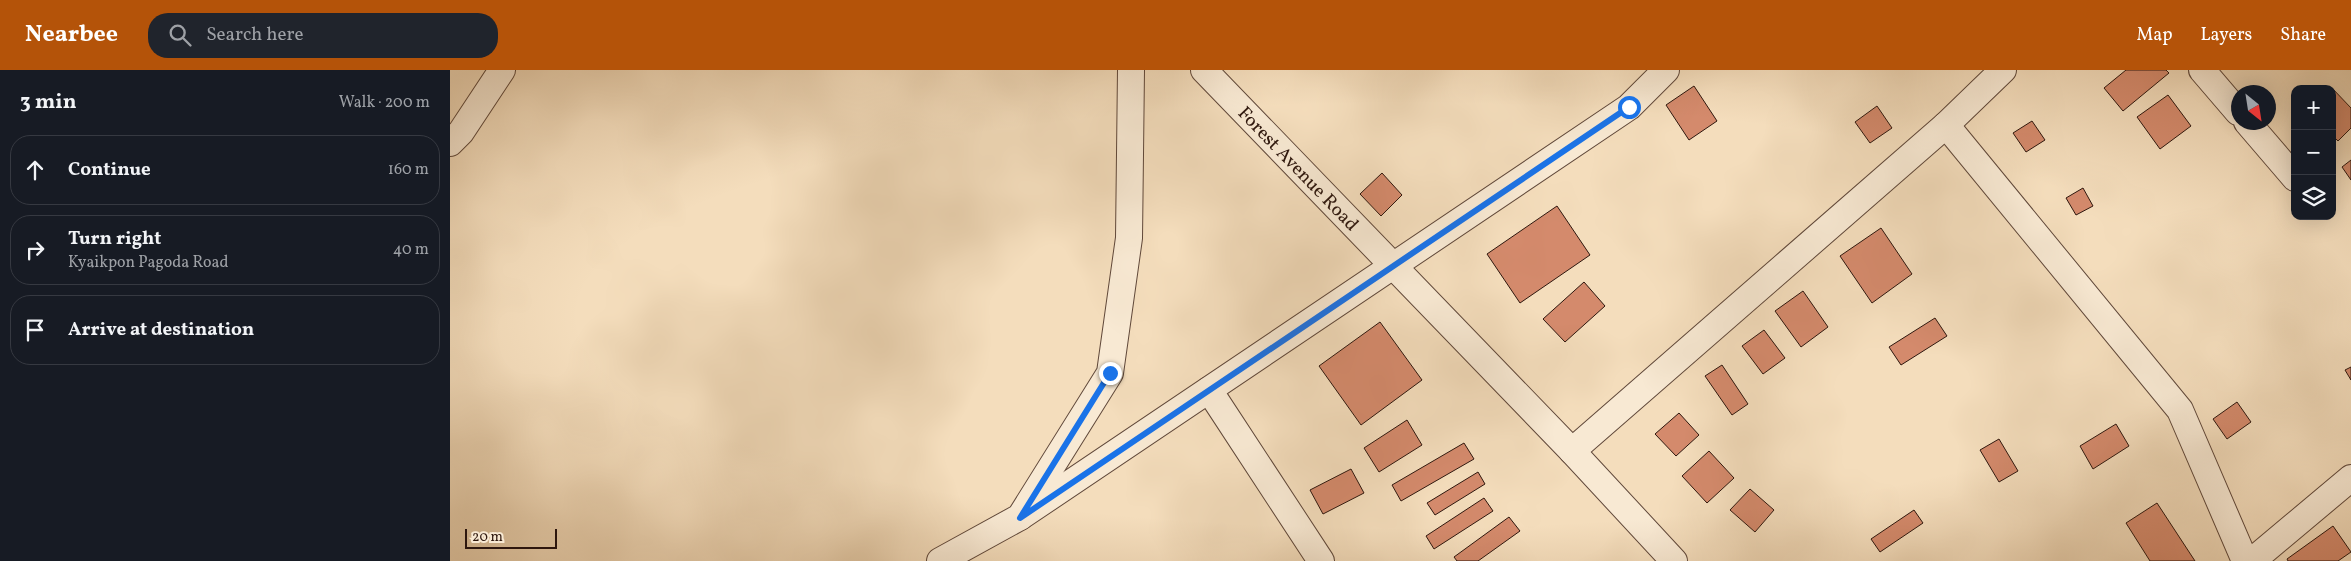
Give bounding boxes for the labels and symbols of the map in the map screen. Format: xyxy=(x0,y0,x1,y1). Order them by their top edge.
north arrow xyxy=(2231,85,2276,130)
route start xyxy=(1618,96,1641,119)
street label: Forest Avenue Road xyxy=(1231,101,1364,237)
route end xyxy=(1099,362,1122,385)
scale bar xyxy=(465,526,558,549)

